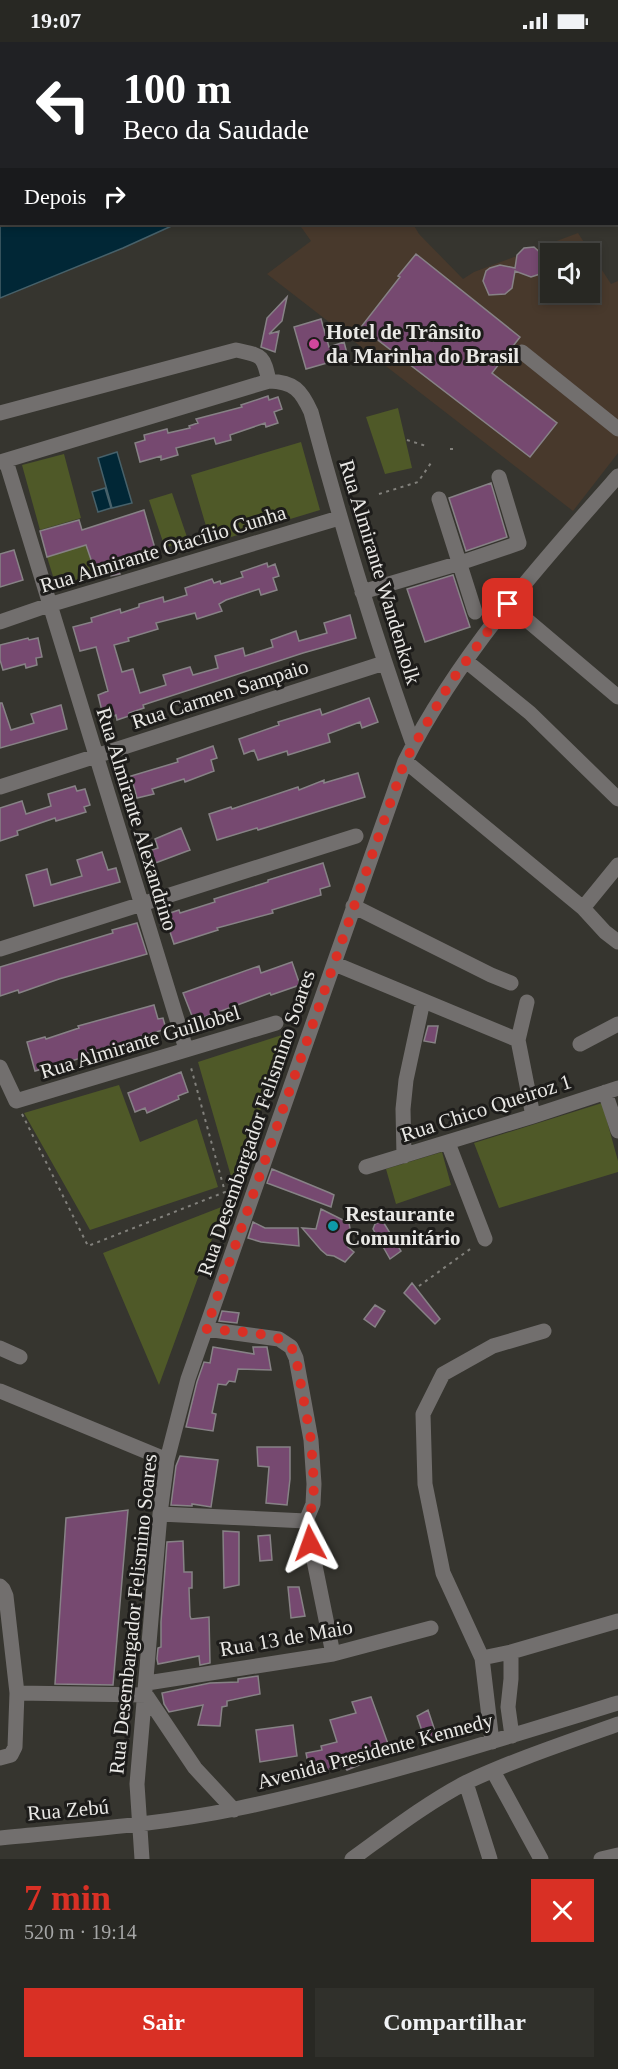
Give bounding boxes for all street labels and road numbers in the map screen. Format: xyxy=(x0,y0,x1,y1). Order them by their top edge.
street label: Rua Almirante Wandenkolk xyxy=(334,457,426,688)
street label: Rua Almirante Otacílio Cunha xyxy=(37,500,290,598)
street label: Rua Carmen Sampaio xyxy=(129,654,311,734)
street label: Rua Almirante Alexandrino xyxy=(92,705,182,933)
street label: Rua Desembargador Felismino Soares xyxy=(192,967,320,1279)
street label: Rua Almirante Guillobel xyxy=(37,1000,243,1084)
street label: Rua Chico Queiroz 1 xyxy=(398,1069,574,1147)
street label: Rua Desembargador Felismino Soares xyxy=(104,1453,162,1775)
street label: Rua 13 de Maio xyxy=(218,1614,354,1662)
street label: Avenida Presidente Kennedy xyxy=(254,1708,496,1794)
street label: Rua Zebú xyxy=(26,1794,110,1826)

